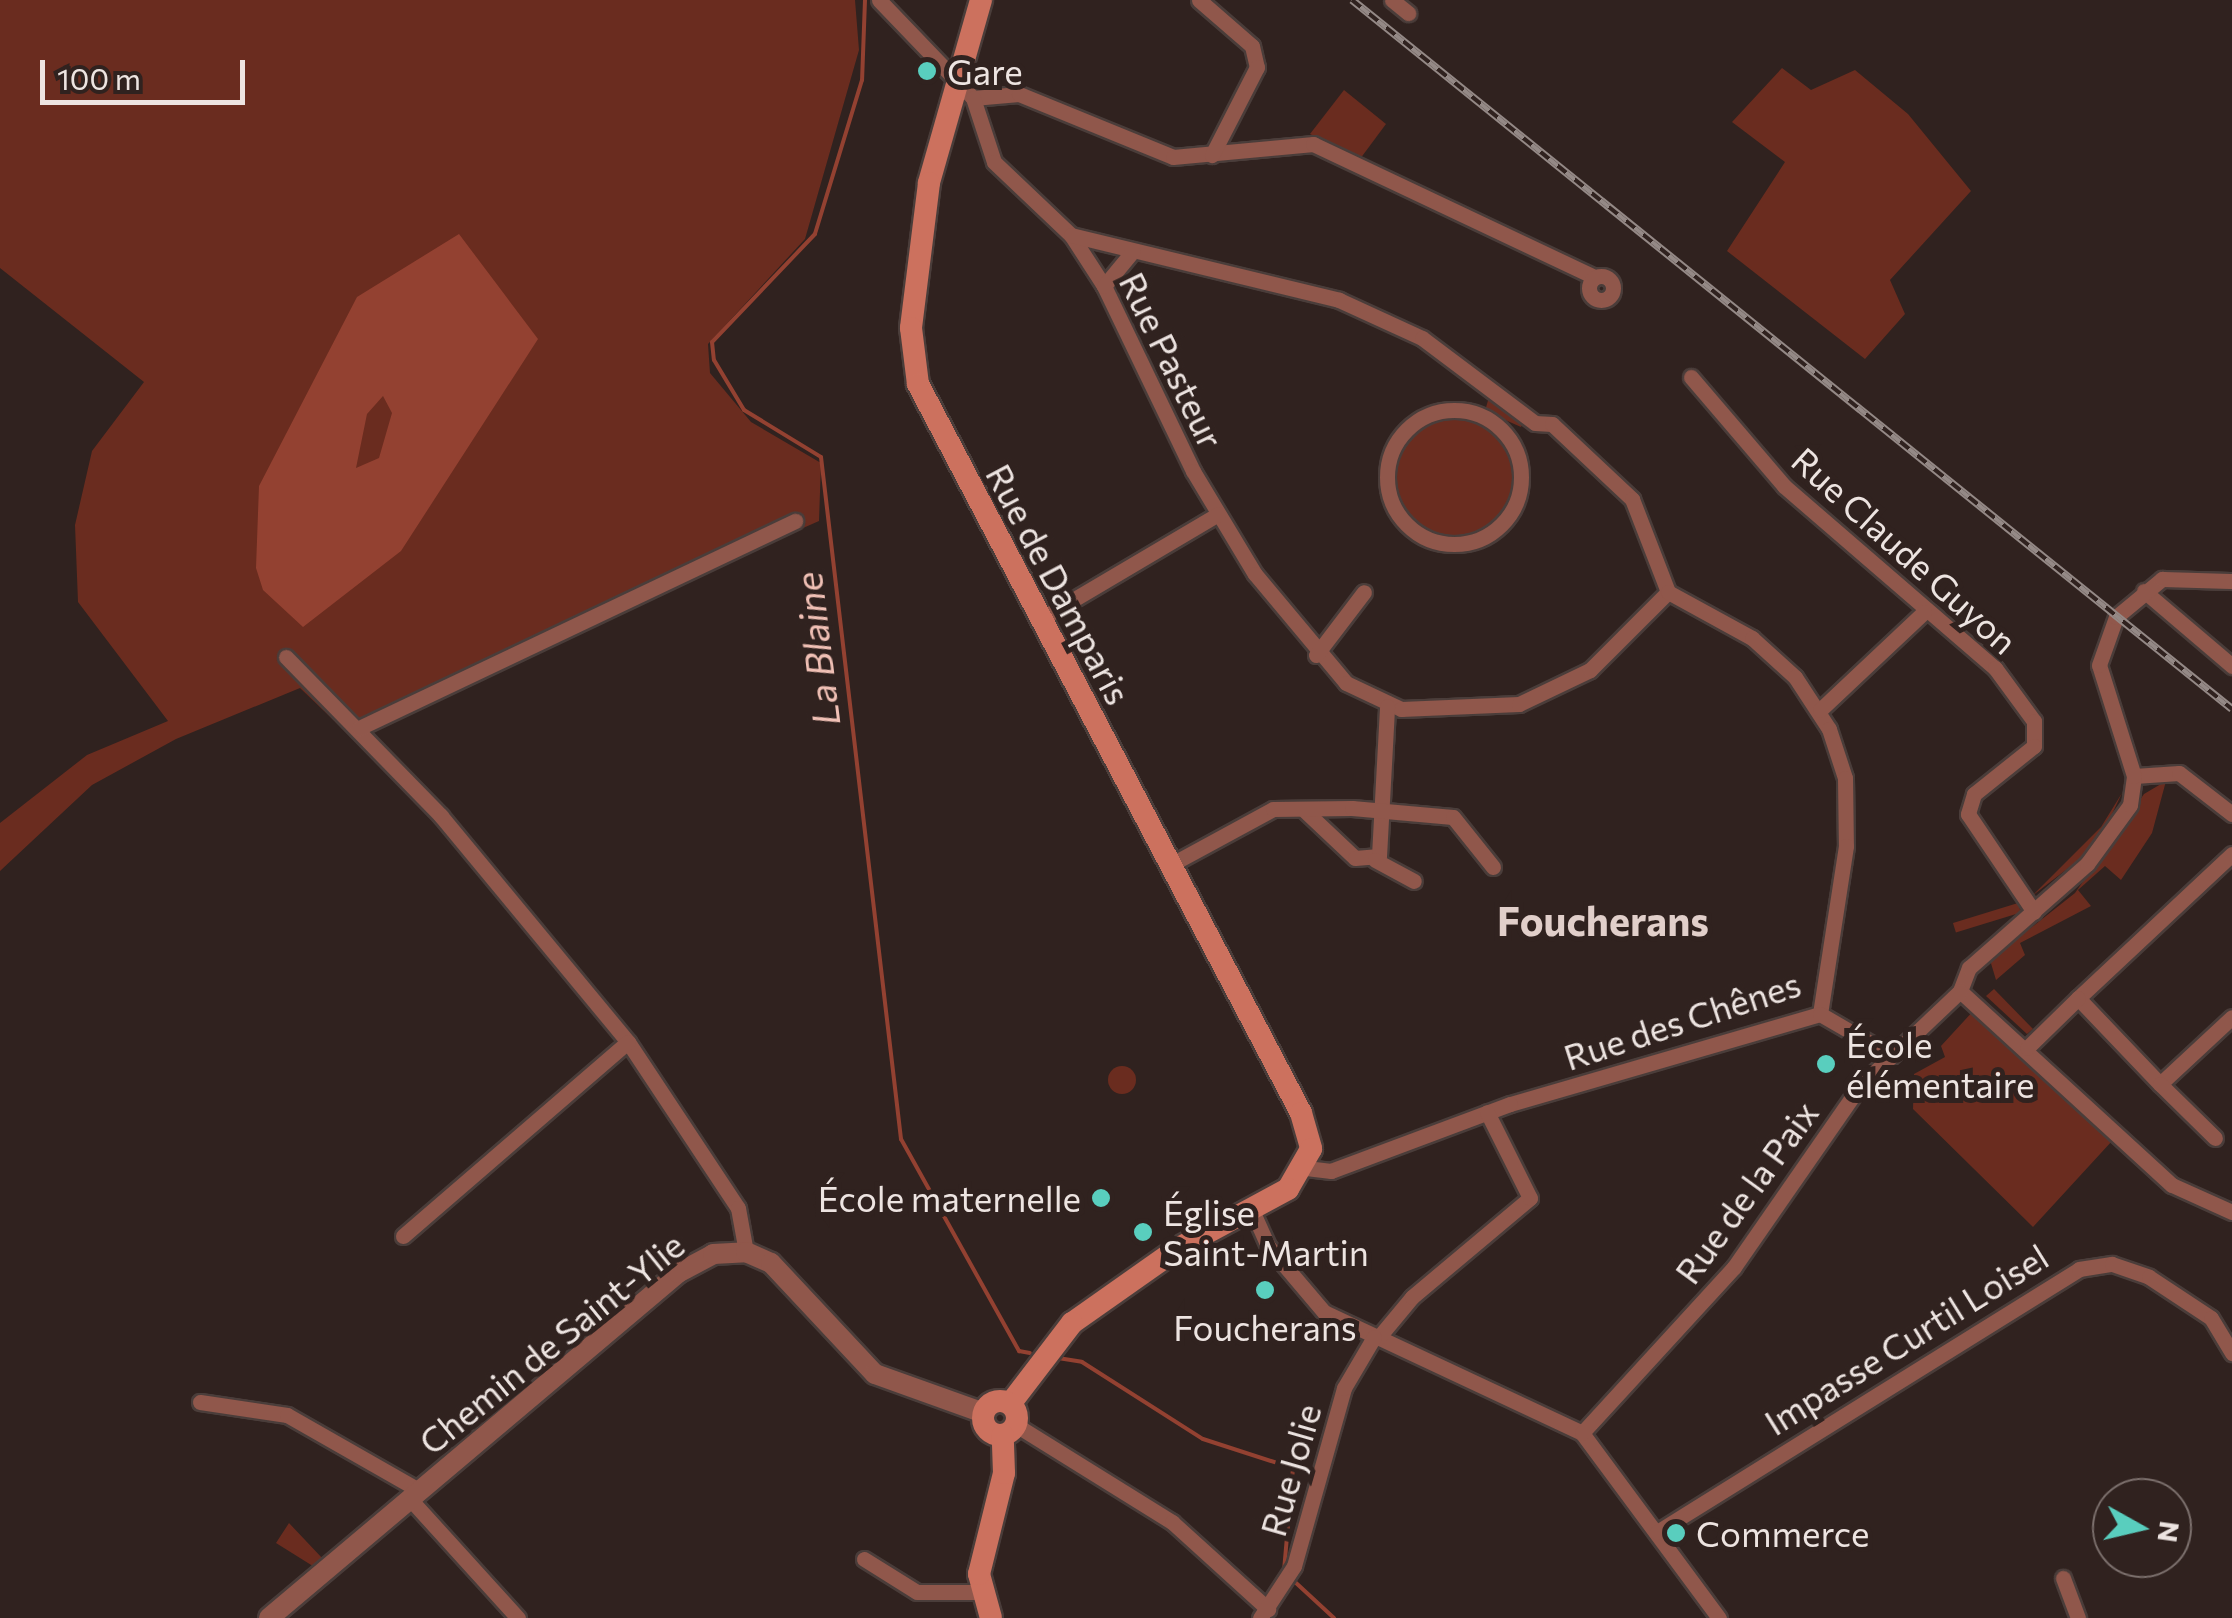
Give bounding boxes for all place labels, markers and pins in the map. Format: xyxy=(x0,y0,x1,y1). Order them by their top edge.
place label: Gare xyxy=(947,50,1023,92)
marker: Gare xyxy=(916,60,938,82)
place label: École élémentaire xyxy=(1846,1023,2034,1105)
marker: École élémentaire xyxy=(1815,1053,1837,1075)
place label: École maternelle xyxy=(818,1177,1081,1219)
marker: École maternelle xyxy=(1090,1187,1112,1209)
place label: Église Saint-Martin xyxy=(1163,1191,1369,1273)
marker: Église Saint-Martin xyxy=(1132,1221,1154,1243)
marker: Foucherans xyxy=(1254,1279,1276,1301)
place label: Foucherans xyxy=(1173,1306,1357,1348)
place label: Commerce xyxy=(1696,1512,1870,1554)
marker: Commerce xyxy=(1665,1522,1687,1544)

